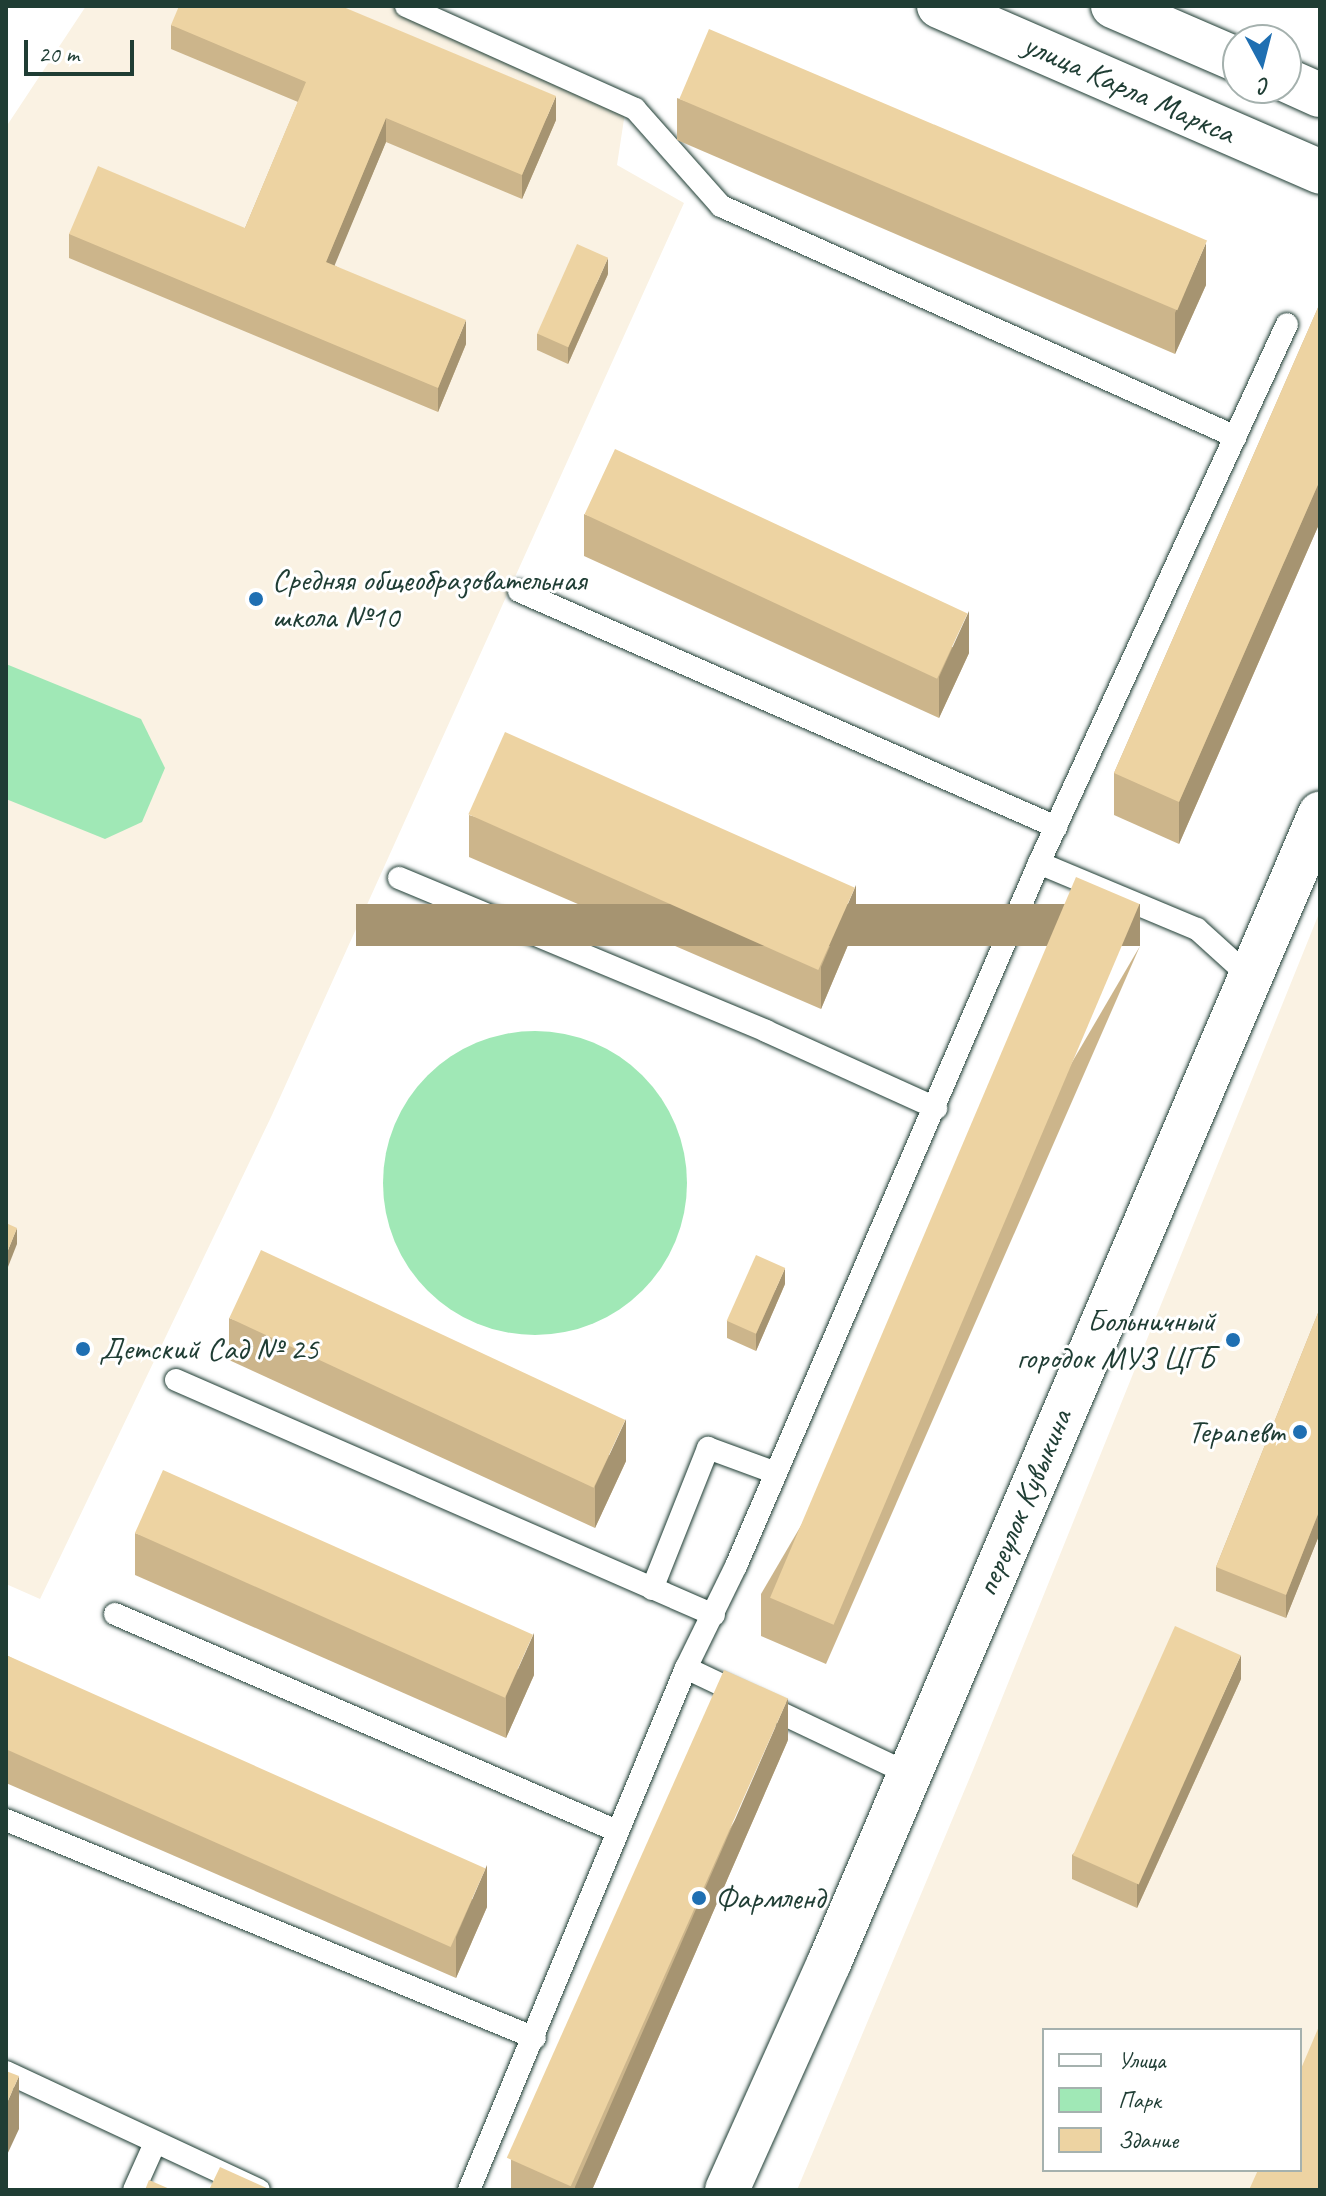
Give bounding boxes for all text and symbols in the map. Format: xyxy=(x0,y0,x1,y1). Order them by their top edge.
scale bar xyxy=(28,24,138,74)
north arrow xyxy=(1222,24,1302,104)
street label: улица Карла Маркса xyxy=(1018,26,1240,152)
text: 20 m xyxy=(38,39,79,69)
text: С xyxy=(1258,71,1272,100)
place label: Средняя общеобразовательная школа №10 xyxy=(272,562,586,637)
marker: Средняя общеобразовательная школа №10 xyxy=(247,590,265,608)
place label: Больничный городок МУЗ ЦГБ xyxy=(1014,1303,1215,1378)
marker: Больничный городок МУЗ ЦГБ xyxy=(1222,1329,1244,1351)
place label: Детский Сад № 25 xyxy=(99,1330,318,1368)
marker: Детский Сад № 25 xyxy=(74,1340,92,1358)
street label: переулок Кувыкина xyxy=(968,1405,1080,1601)
place label: Терапевт xyxy=(1188,1413,1284,1451)
marker: Терапевт xyxy=(1291,1423,1309,1441)
place label: Фармленд xyxy=(715,1879,825,1917)
marker: Фармленд xyxy=(690,1889,708,1907)
legend xyxy=(1042,2028,1302,2172)
text: Улица xyxy=(1118,2045,1166,2075)
text: Парк xyxy=(1118,2085,1161,2115)
text: Здание xyxy=(1118,2125,1178,2155)

